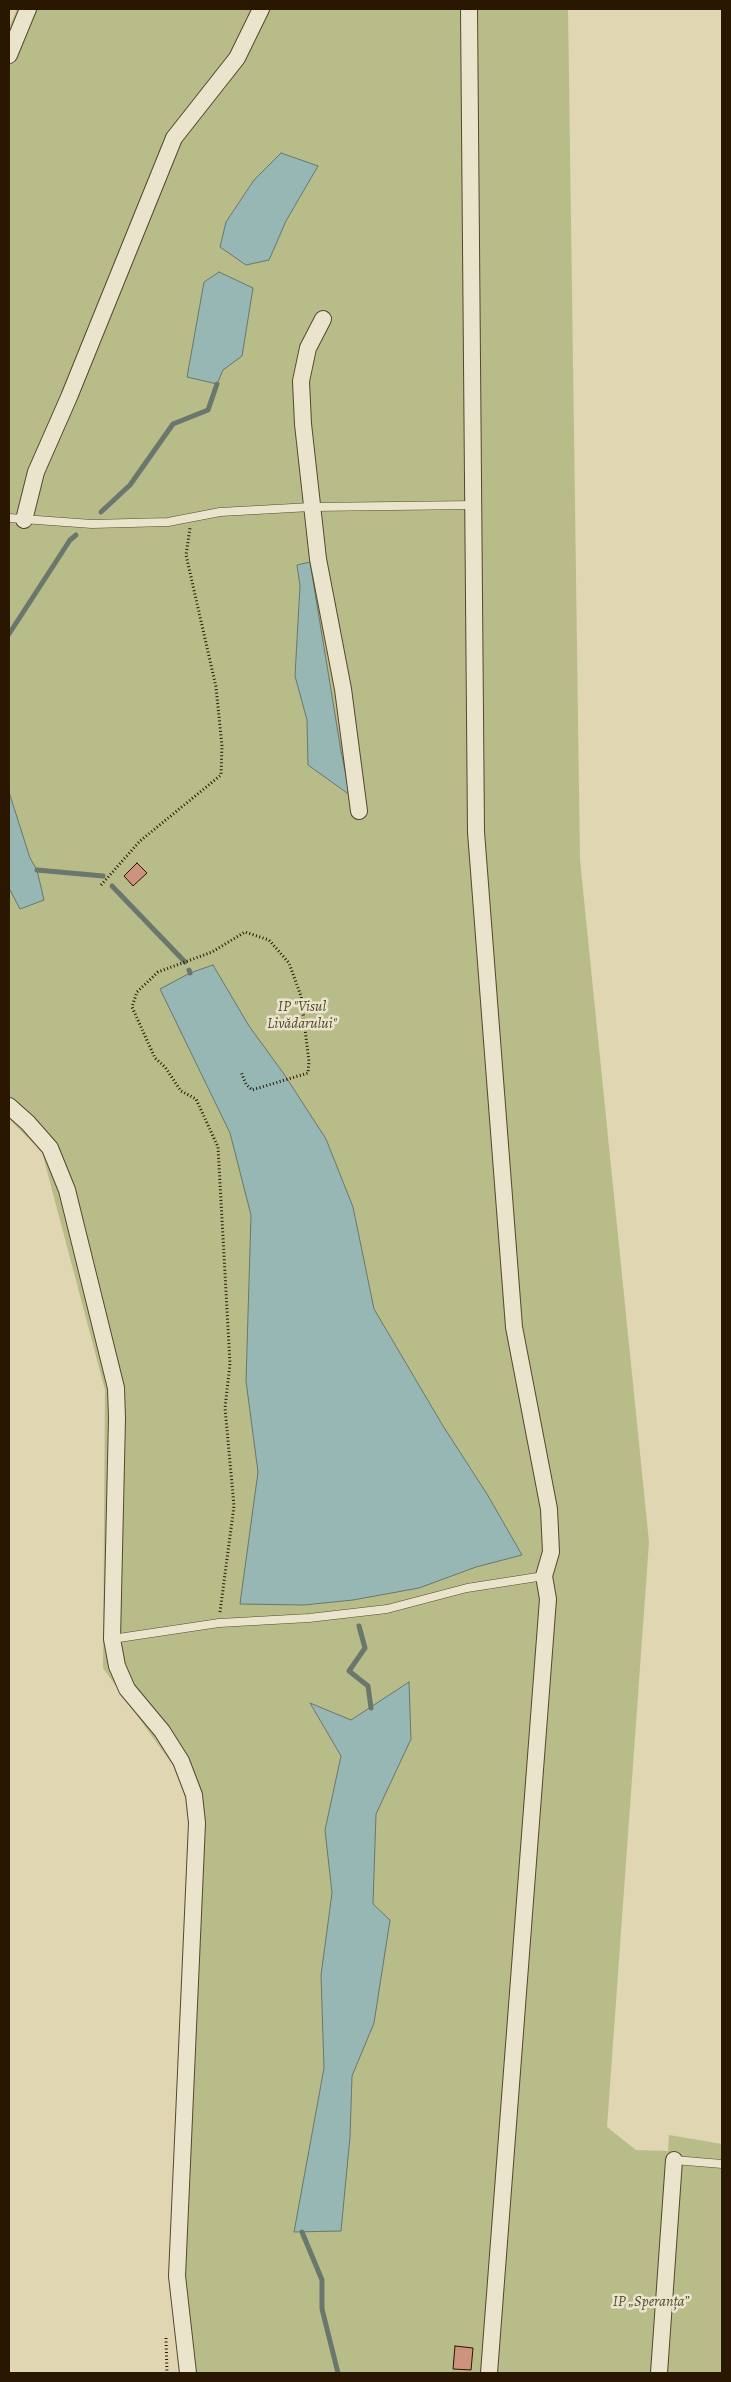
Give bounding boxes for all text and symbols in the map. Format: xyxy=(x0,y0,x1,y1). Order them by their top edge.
park label: IP "Visul Livădarului" xyxy=(267,998,337,1033)
park label: IP „Speranța” xyxy=(613,2293,689,2311)

